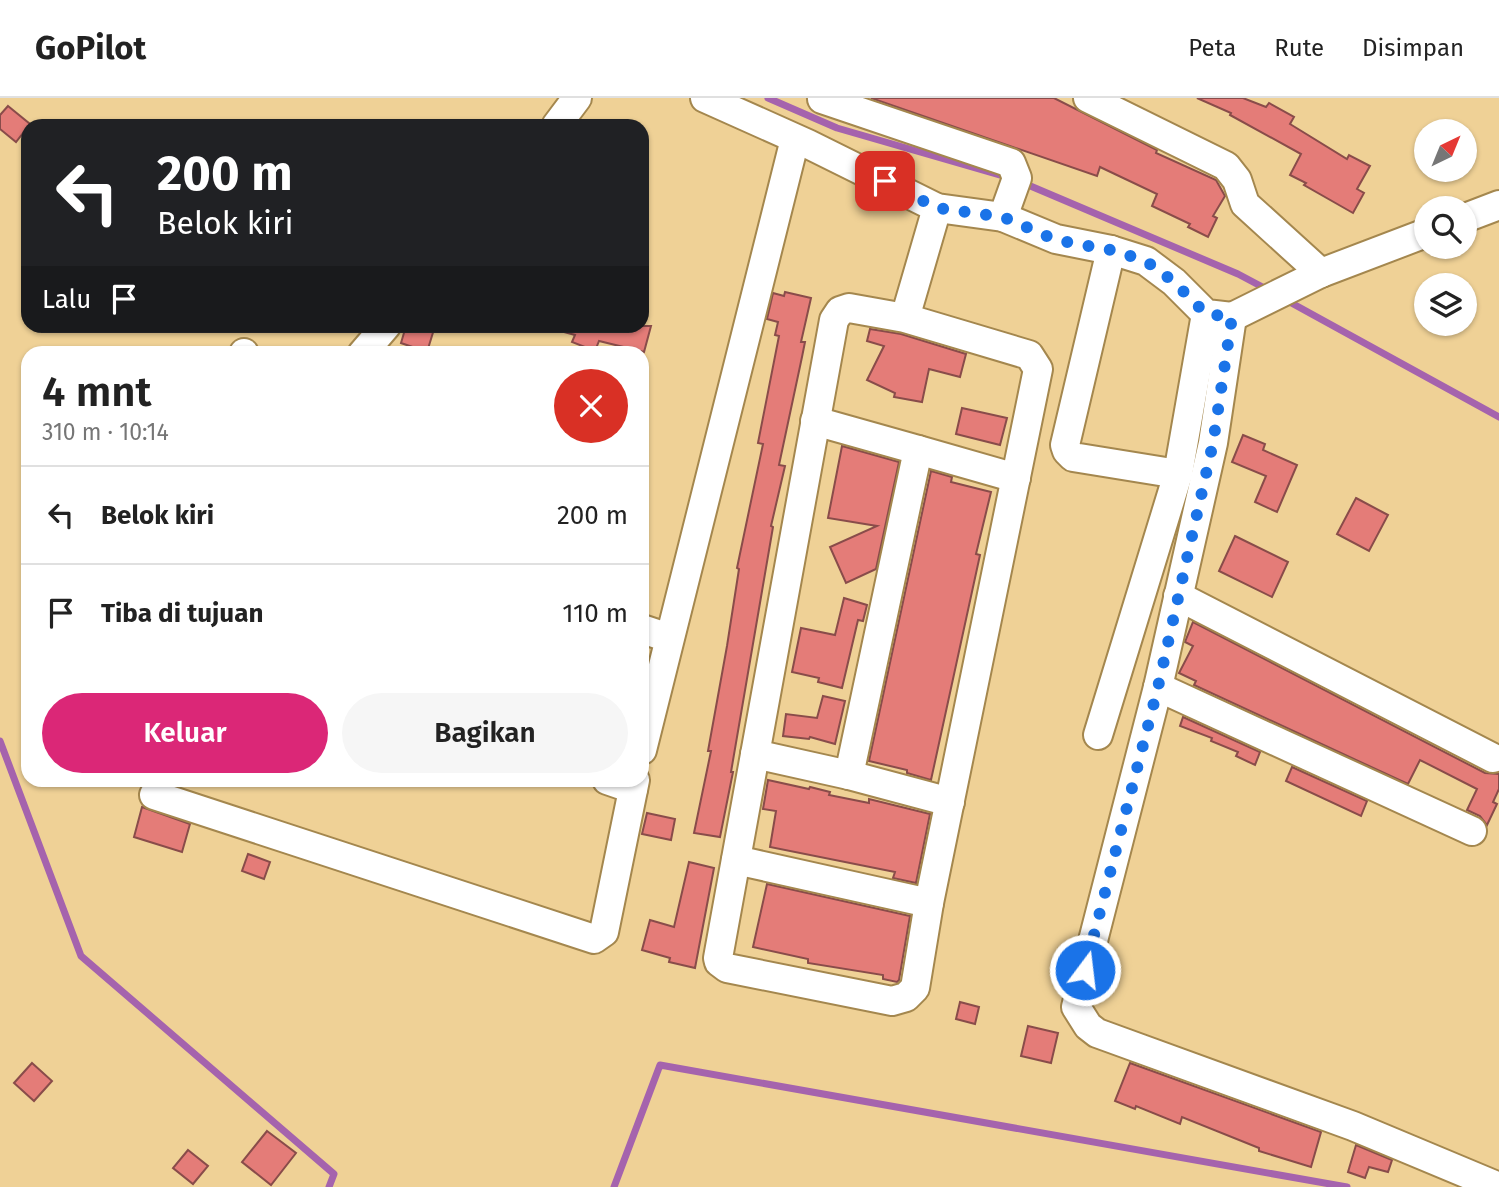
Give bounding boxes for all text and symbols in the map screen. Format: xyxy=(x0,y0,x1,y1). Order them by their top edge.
text: GoPilot xyxy=(35,28,146,68)
text: Peta xyxy=(1188,34,1236,62)
text: Rute xyxy=(1274,34,1324,62)
text: Disimpan xyxy=(1362,34,1464,62)
north arrow xyxy=(1414,119,1477,182)
map controls xyxy=(1414,119,1477,336)
text: 200 m xyxy=(157,144,293,203)
icon: left xyxy=(42,147,133,238)
pin xyxy=(855,151,915,211)
icon: arrive xyxy=(866,162,904,200)
button: search xyxy=(1414,196,1477,259)
text: Belok kiri xyxy=(157,204,293,242)
button: layers xyxy=(1414,273,1477,336)
icon: arrive xyxy=(105,280,143,318)
text: Lalu xyxy=(42,284,91,315)
text: 4 mnt xyxy=(42,367,152,417)
button: close xyxy=(554,369,628,443)
text: 310 m · 10:14 xyxy=(42,418,169,446)
icon: left xyxy=(42,496,80,534)
text: Belok kiri xyxy=(101,500,214,531)
text: 200 m xyxy=(557,500,628,531)
icon: arrive xyxy=(42,594,80,632)
text: Tiba di tujuan xyxy=(101,598,263,629)
text: 110 m xyxy=(562,598,628,629)
button: Keluar xyxy=(42,693,328,773)
button: Bagikan xyxy=(342,693,628,773)
position arrow xyxy=(1048,933,1122,1007)

